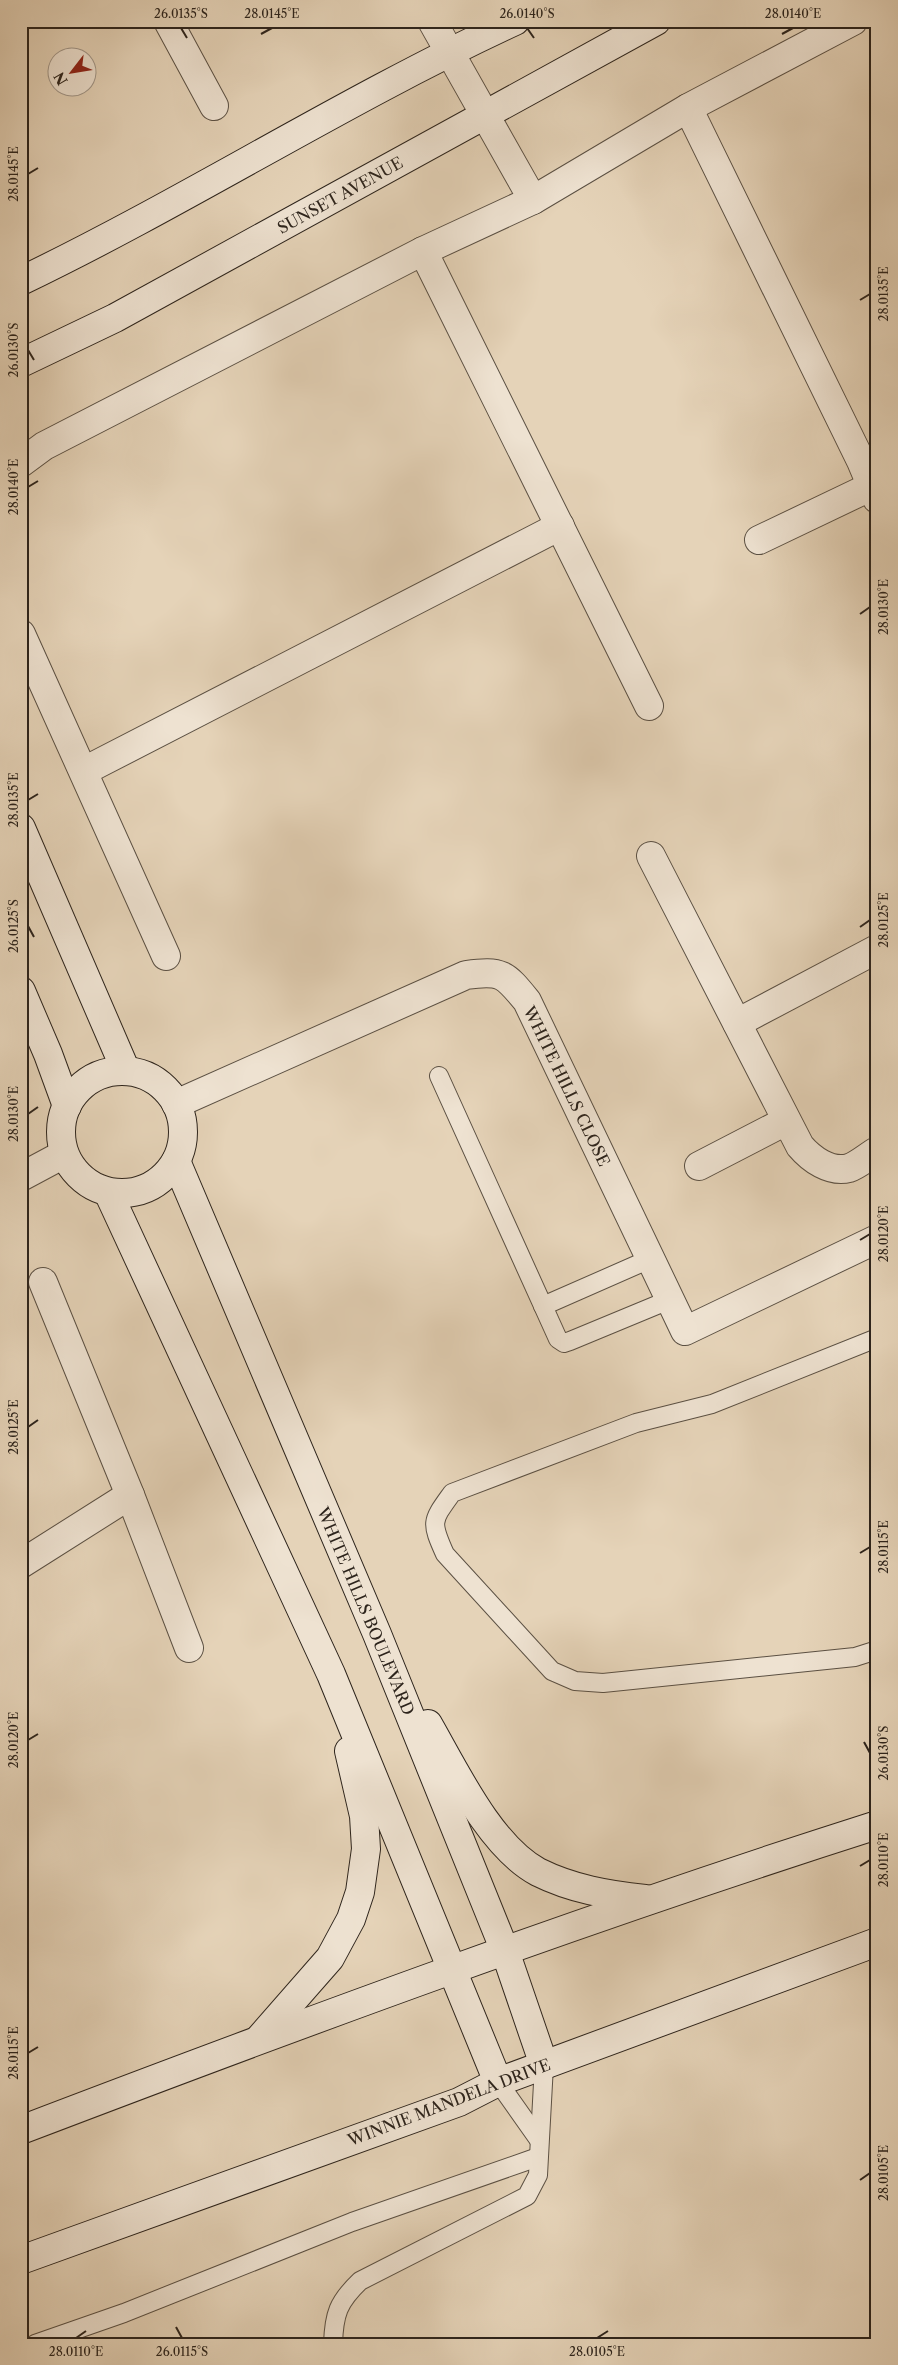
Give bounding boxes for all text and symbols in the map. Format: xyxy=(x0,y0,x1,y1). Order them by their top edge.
text: 26.0135°S xyxy=(154,6,208,21)
text: 28.0145°E xyxy=(244,6,300,21)
text: 26.0140°S xyxy=(499,6,555,21)
text: 28.0140°E xyxy=(765,6,821,21)
north arrow xyxy=(48,48,98,98)
text: N xyxy=(50,69,72,89)
text: 28.0145°E xyxy=(6,146,21,202)
street label: SUNSET AVENUE xyxy=(274,152,406,238)
text: 28.0135°E xyxy=(876,267,891,322)
text: 26.0130°S xyxy=(6,323,21,377)
text: 28.0140°E xyxy=(6,459,21,515)
text: 28.0130°E xyxy=(876,579,891,635)
text: 28.0135°E xyxy=(6,773,21,828)
text: 28.0125°E xyxy=(876,892,891,948)
text: 26.0125°S xyxy=(6,899,21,953)
street label: WHITE HILLS CLOSE xyxy=(519,1002,615,1169)
text: 28.0130°E xyxy=(6,1086,21,1142)
text: 28.0120°E xyxy=(876,1206,891,1262)
text: 28.0125°E xyxy=(6,1399,21,1455)
street label: WHITE HILLS BOULEVARD xyxy=(313,1503,419,1718)
text: 28.0115°E xyxy=(876,1520,891,1574)
text: 28.0120°E xyxy=(6,1712,21,1768)
text: 26.0130°S xyxy=(876,1726,891,1780)
text: 28.0110°E xyxy=(876,1833,891,1887)
text: 28.0115°E xyxy=(6,2026,21,2080)
street label: WINNIE MANDELA DRIVE xyxy=(344,2054,553,2150)
text: 28.0105°E xyxy=(876,2145,891,2201)
text: 28.0110°E xyxy=(49,2344,103,2359)
text: 26.0115°S xyxy=(156,2344,208,2359)
text: 28.0105°E xyxy=(569,2344,625,2359)

